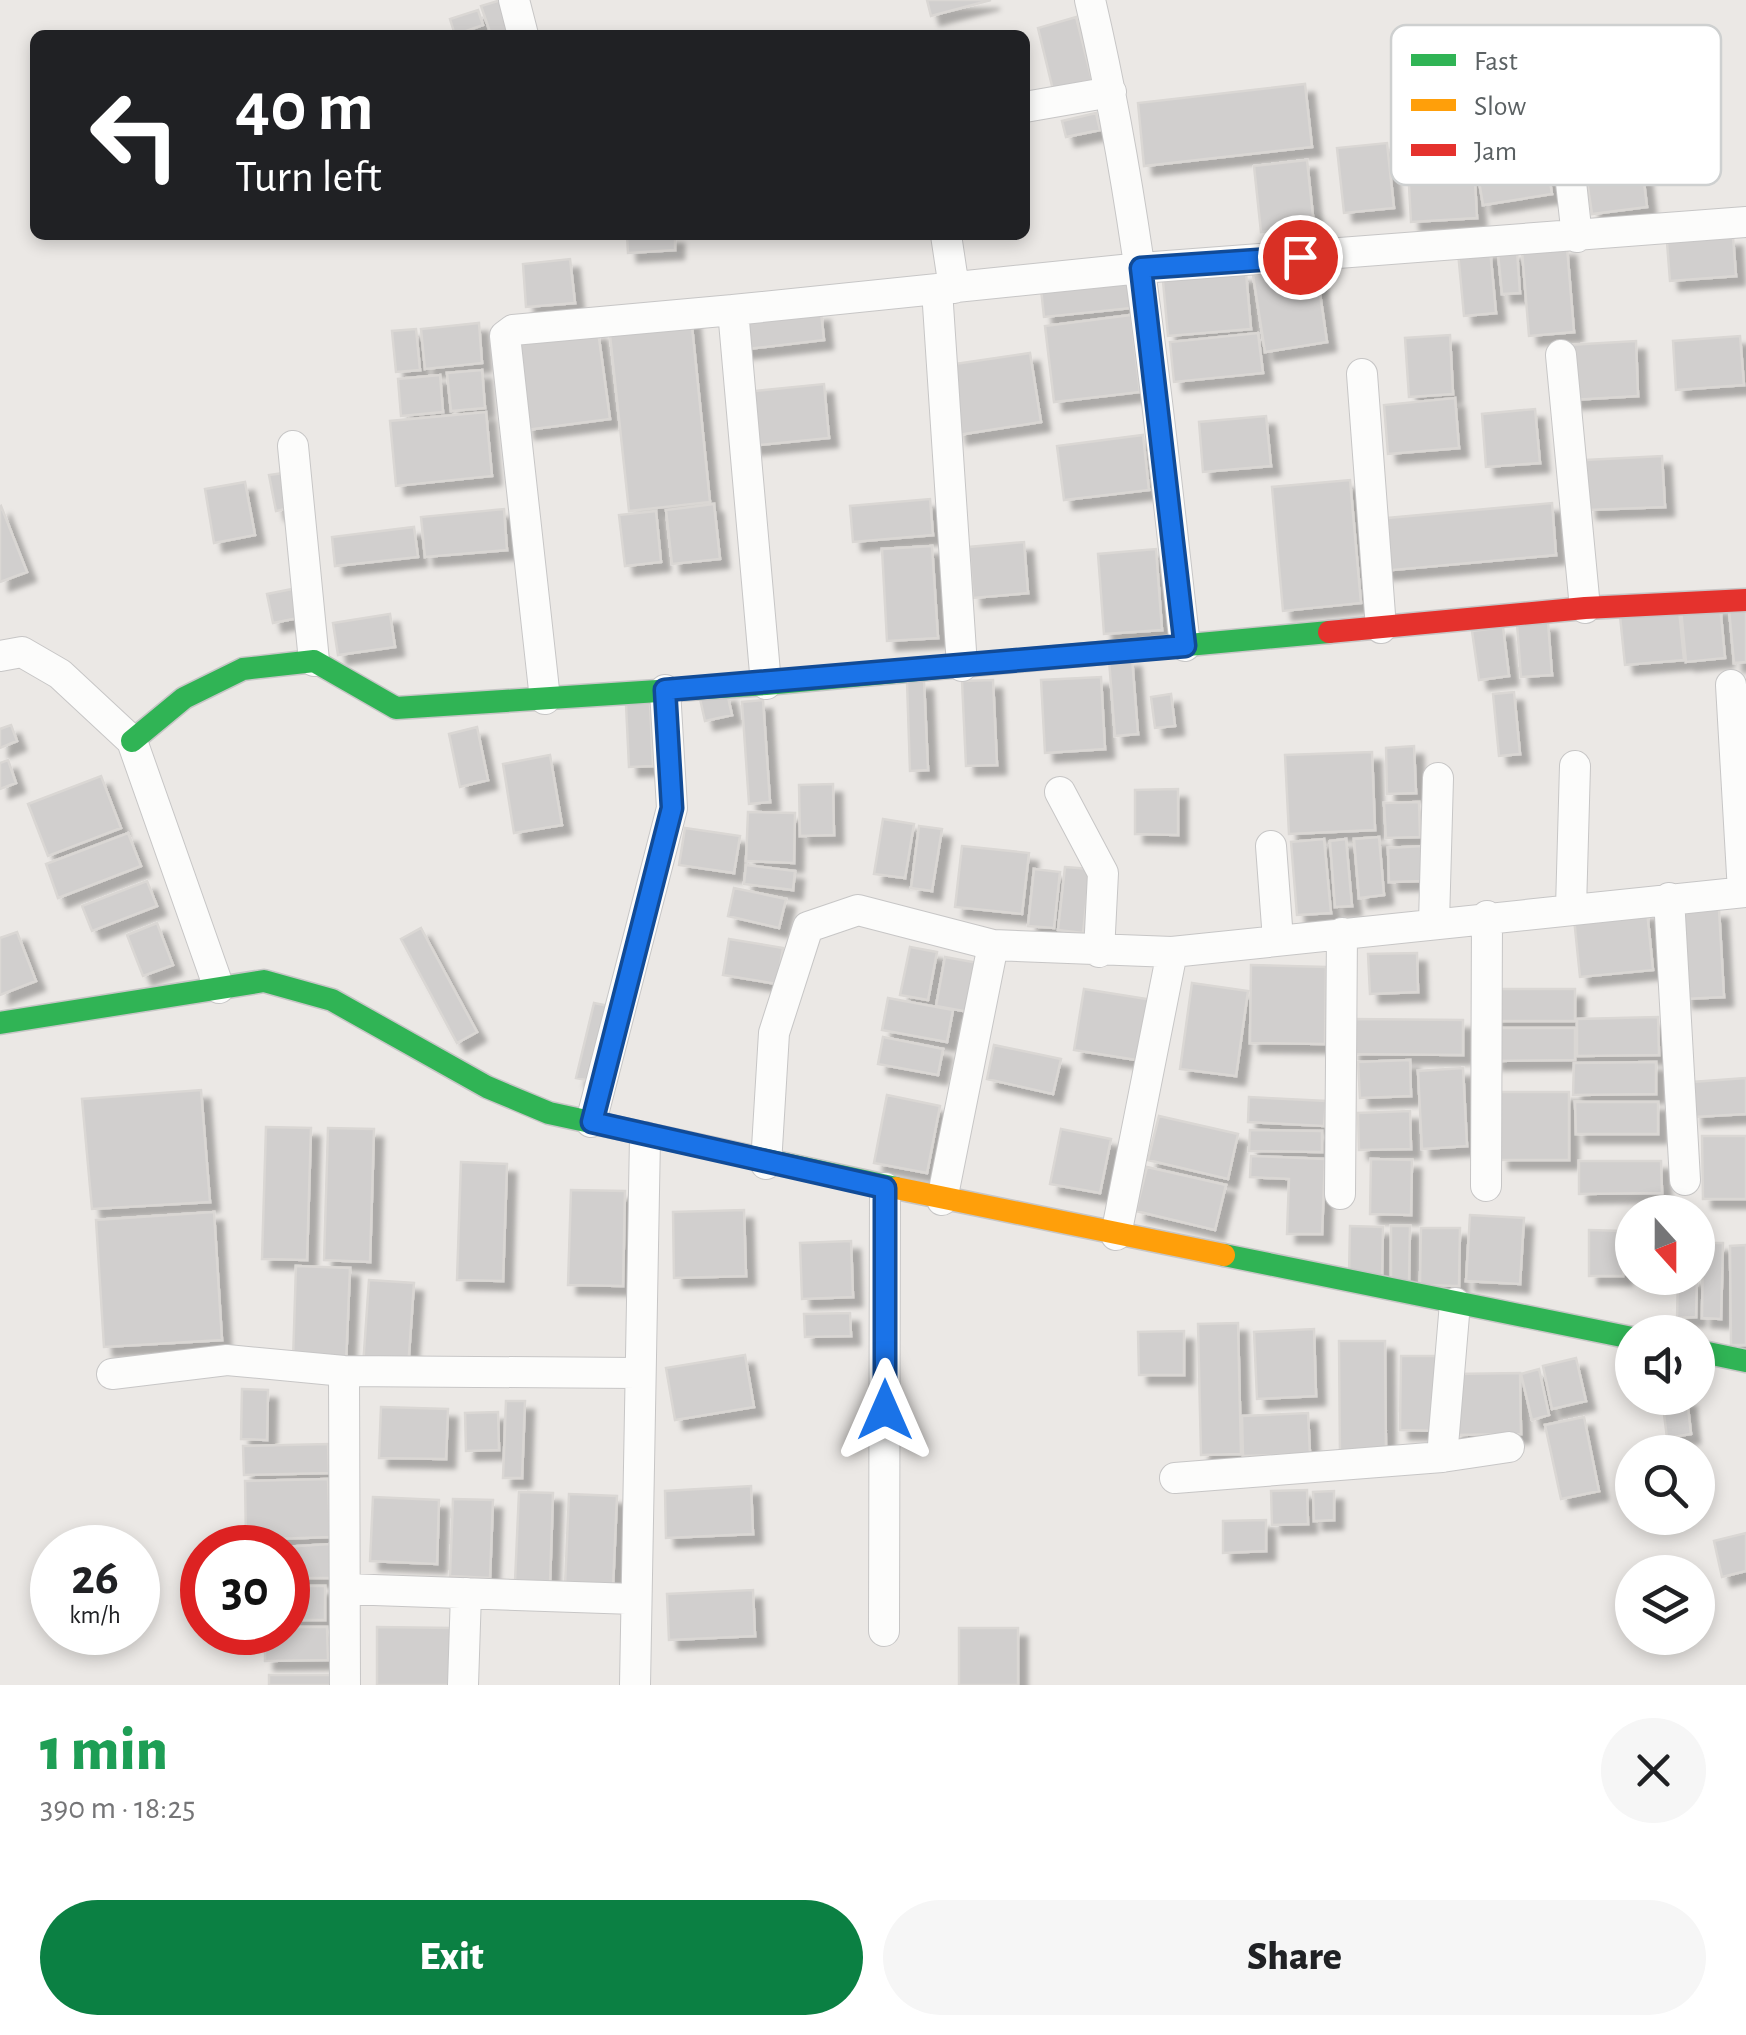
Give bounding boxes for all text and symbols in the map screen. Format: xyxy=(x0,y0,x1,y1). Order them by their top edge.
legend xyxy=(1391,25,1721,185)
text: Fast xyxy=(1474,48,1518,76)
icon: left xyxy=(70,70,200,200)
text: 40 m xyxy=(235,73,374,143)
text: Slow xyxy=(1474,93,1526,121)
text: Jam xyxy=(1474,138,1517,166)
text: Turn left xyxy=(235,155,382,200)
pin xyxy=(1258,215,1343,300)
icon: arrive xyxy=(1273,230,1328,285)
north arrow xyxy=(1615,1195,1715,1295)
map controls xyxy=(1615,1195,1715,1655)
button: sound xyxy=(1615,1315,1715,1415)
position arrow xyxy=(833,1358,937,1462)
button: search xyxy=(1615,1435,1715,1535)
speed limit sign: 30 xyxy=(180,1525,310,1655)
text: 26 xyxy=(71,1553,119,1603)
button: layers xyxy=(1615,1555,1715,1655)
text: km/h xyxy=(69,1603,121,1628)
button: close xyxy=(1601,1718,1706,1823)
text: 1 min xyxy=(40,1721,168,1781)
text: 390 m · 18:25 xyxy=(40,1792,195,1824)
button: Exit xyxy=(40,1900,863,2015)
button: Share xyxy=(883,1900,1706,2015)

